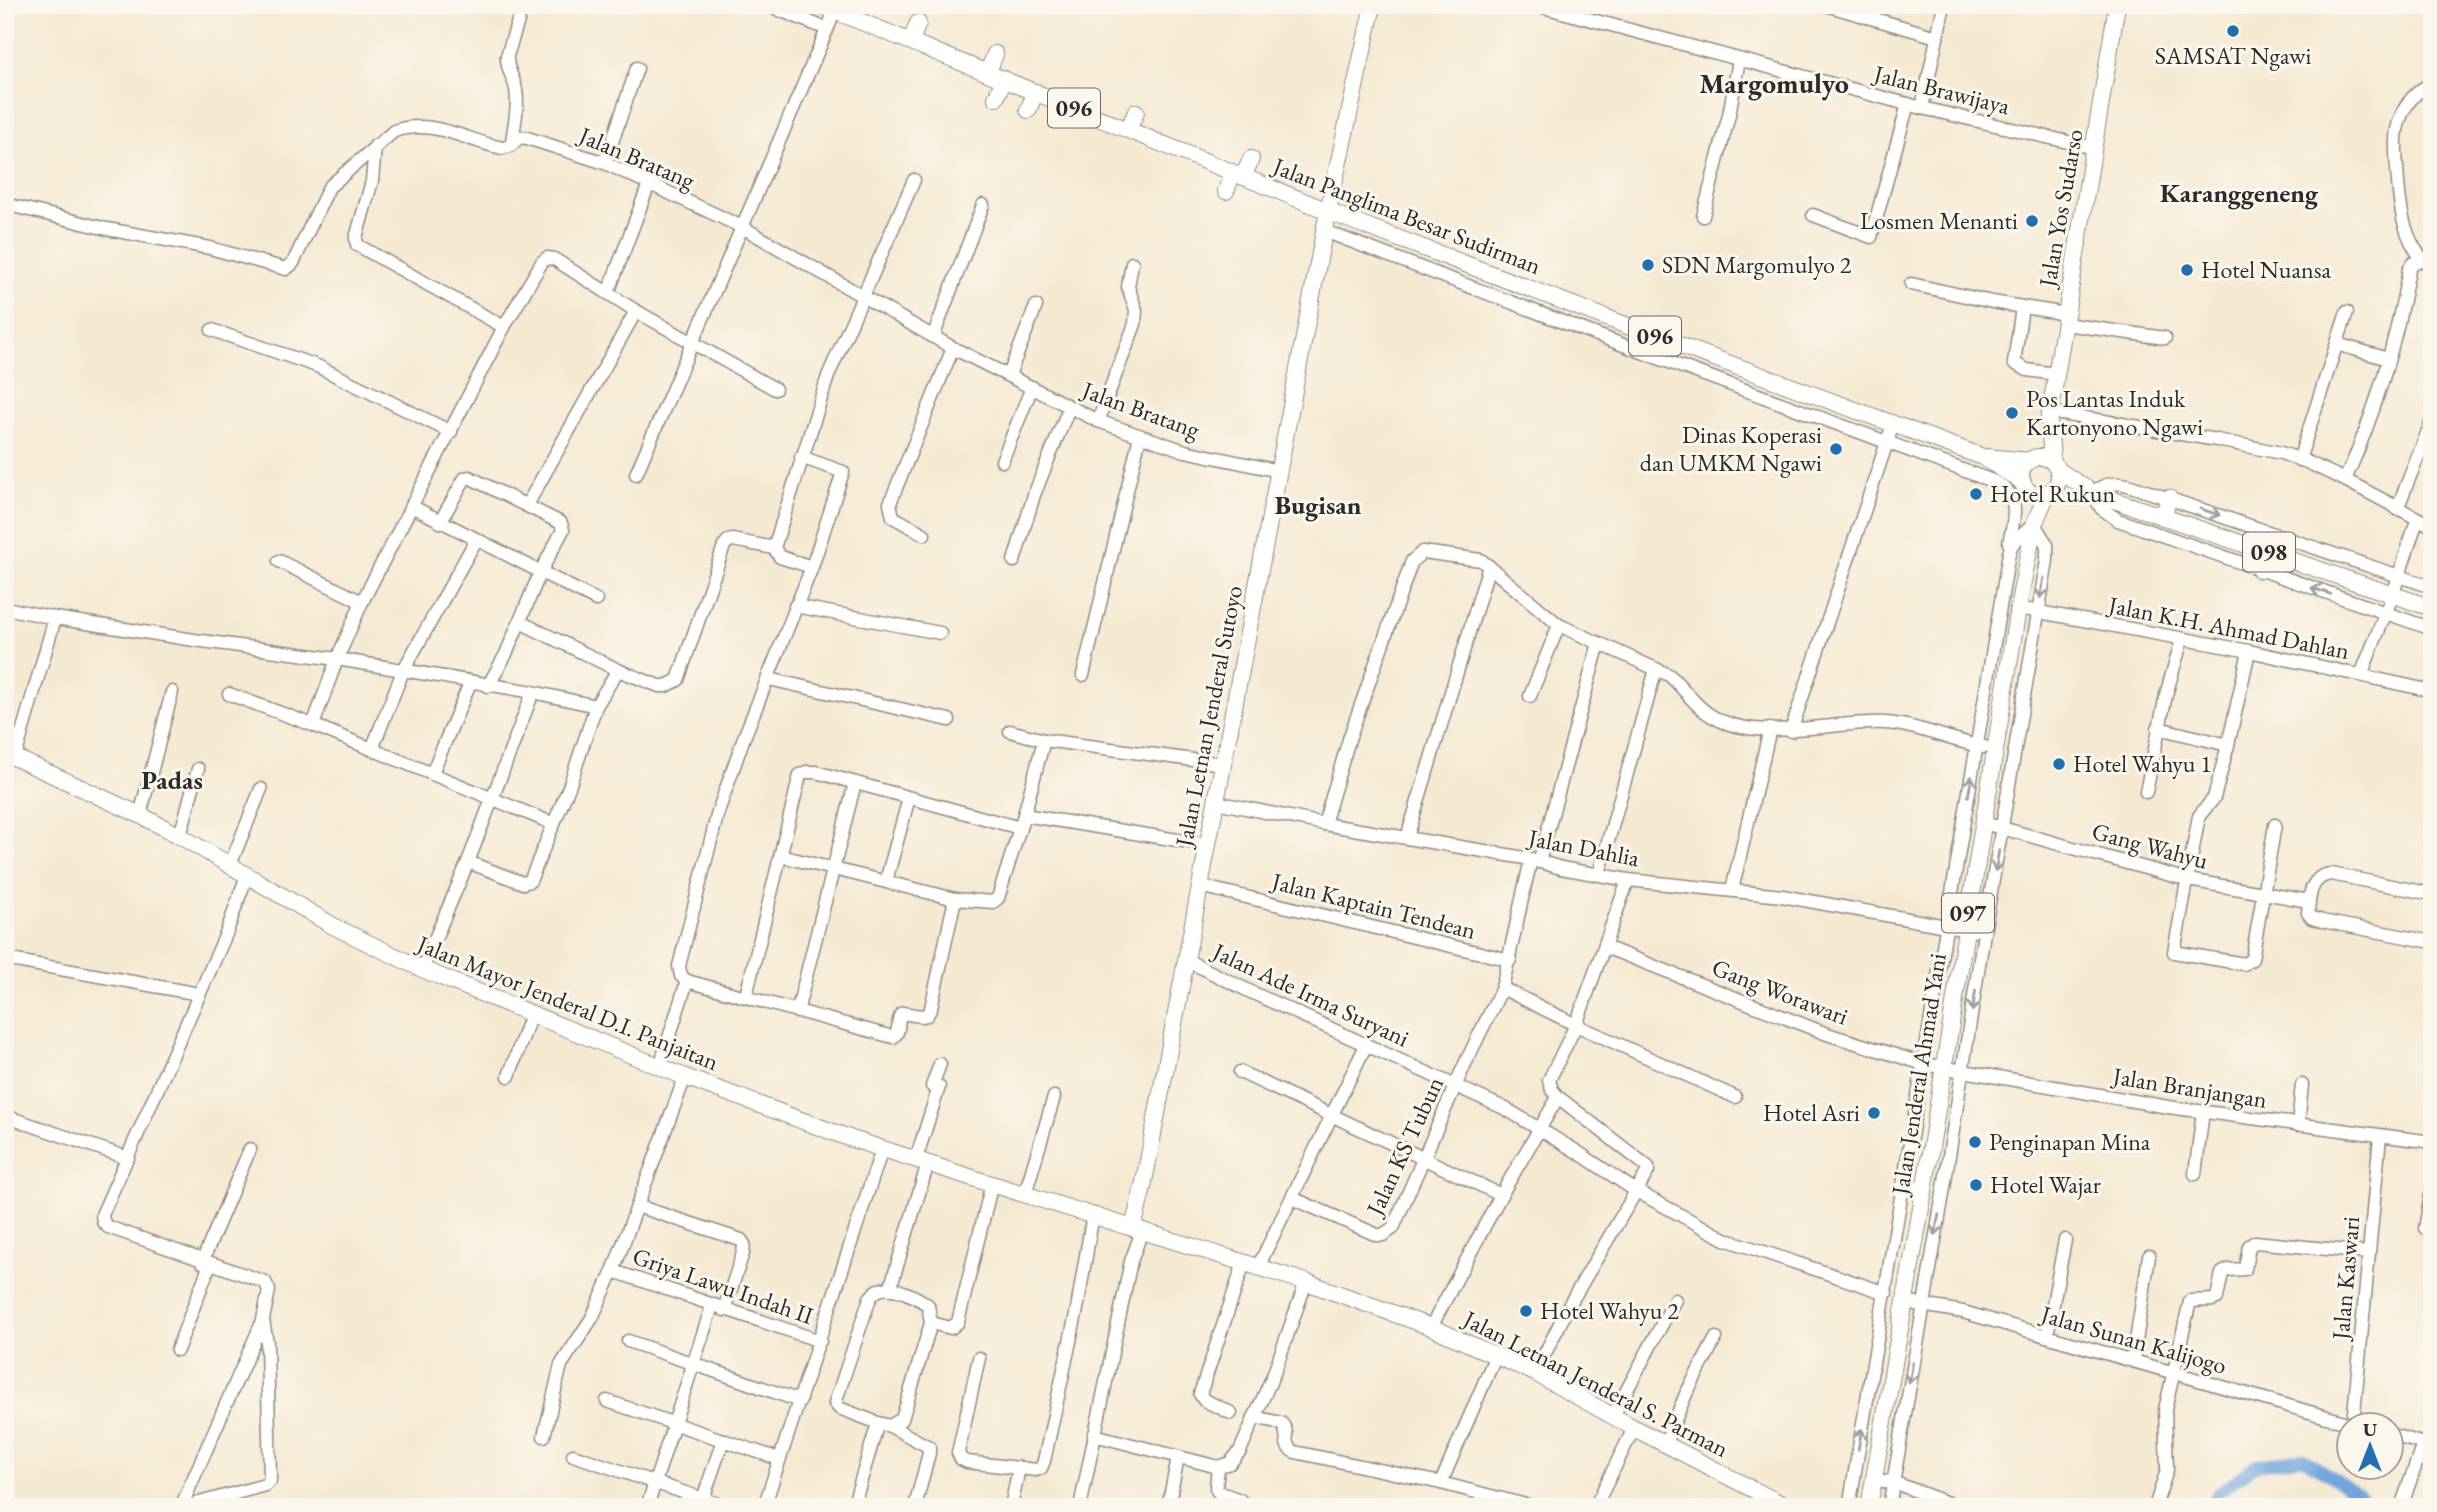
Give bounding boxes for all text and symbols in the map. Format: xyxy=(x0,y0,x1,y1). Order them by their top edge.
marker: SAMSAT Ngawi xyxy=(2225,23,2241,39)
place label: SAMSAT Ngawi xyxy=(2155,40,2311,71)
street label: Jalan Brawijaya xyxy=(1869,57,2013,121)
district label: Margomulyo xyxy=(1699,65,1849,101)
road number: 096 xyxy=(1048,88,1100,128)
street label: Jalan Bratang xyxy=(573,119,700,196)
street label: Jalan Yos Sudarso xyxy=(2031,127,2090,291)
street label: Jalan Panglima Besar Sudirman xyxy=(1267,149,1546,281)
district label: Karanggeneng xyxy=(2160,176,2319,210)
place label: Losmen Menanti xyxy=(1860,205,2018,236)
marker: Losmen Menanti xyxy=(2024,213,2040,229)
place label: SDN Margomulyo 2 xyxy=(1662,249,1852,280)
place label: Hotel Nuansa xyxy=(2201,254,2331,285)
marker: SDN Margomulyo 2 xyxy=(1640,257,1656,273)
marker: Hotel Nuansa xyxy=(2179,262,2195,278)
road number: 096 xyxy=(1629,316,1681,356)
street label: Jalan Bratang xyxy=(1076,373,1205,445)
place label: Pos Lantas Induk Kartonyono Ngawi xyxy=(2026,383,2203,442)
marker: Pos Lantas Induk Kartonyono Ngawi xyxy=(2004,405,2020,421)
place label: Dinas Koperasi dan UMKM Ngawi xyxy=(1640,419,1822,478)
marker: Dinas Koperasi dan UMKM Ngawi xyxy=(1828,441,1844,457)
place label: Hotel Rukun xyxy=(1990,478,2115,509)
marker: Hotel Rukun xyxy=(1968,486,1984,502)
district label: Bugisan xyxy=(1275,488,1362,522)
one-way arrow xyxy=(2198,507,2220,519)
road number: 098 xyxy=(2243,532,2295,572)
one-way arrow xyxy=(2035,576,2048,599)
street label: Jalan Letnan Jenderal Sutoyo xyxy=(1168,583,1249,851)
one-way arrow xyxy=(2311,584,2333,596)
street label: Jalan K.H. Ahmad Dahlan xyxy=(2104,589,2352,666)
place label: Hotel Wahyu 1 xyxy=(2073,748,2212,779)
marker: Hotel Wahyu 1 xyxy=(2051,756,2067,772)
district label: Padas xyxy=(141,763,203,797)
one-way arrow xyxy=(1963,775,1977,798)
street label: Gang Wahyu xyxy=(2089,815,2212,876)
street label: Jalan Dahlia xyxy=(1524,821,1642,873)
one-way arrow xyxy=(1990,849,2003,872)
street label: Jalan Kaptain Tendean xyxy=(1267,865,1479,946)
road number: 097 xyxy=(1942,893,1994,932)
street label: Jalan Mayor Jenderal D.I. Panjaitan xyxy=(411,927,723,1077)
street label: Jalan Ade Irma Suryani xyxy=(1206,935,1414,1054)
street label: Gang Worawari xyxy=(1708,951,1853,1032)
street label: Jalan Jenderal Ahmad Yani xyxy=(1884,951,1953,1199)
one-way arrow xyxy=(1967,989,1980,1011)
street label: Jalan Branjangan xyxy=(2109,1060,2269,1115)
street label: Jalan KS Tubun xyxy=(1358,1071,1450,1222)
place label: Hotel Asri xyxy=(1763,1097,1860,1128)
marker: Hotel Asri xyxy=(1866,1105,1882,1121)
place label: Penginapan Mina xyxy=(1989,1126,2151,1157)
marker: Penginapan Mina xyxy=(1967,1134,1983,1150)
place label: Hotel Wajar xyxy=(1990,1169,2101,1200)
marker: Hotel Wajar xyxy=(1968,1177,1984,1193)
one-way arrow xyxy=(1930,1213,1944,1236)
street label: Jalan Kaswari xyxy=(2324,1215,2366,1343)
street label: Griya Lawu Indah II xyxy=(629,1240,818,1331)
place label: Hotel Wahyu 2 xyxy=(1540,1295,1679,1326)
street label: Jalan Sunan Kalijogo xyxy=(2036,1298,2230,1381)
street label: Jalan Letnan Jenderal S. Parman xyxy=(1457,1302,1734,1464)
marker: Hotel Wahyu 2 xyxy=(1518,1303,1534,1319)
one-way arrow xyxy=(1904,1361,1917,1384)
north arrow xyxy=(2336,1410,2406,1480)
text: U xyxy=(2363,1417,2377,1442)
one-way arrow xyxy=(1854,1429,1867,1451)

